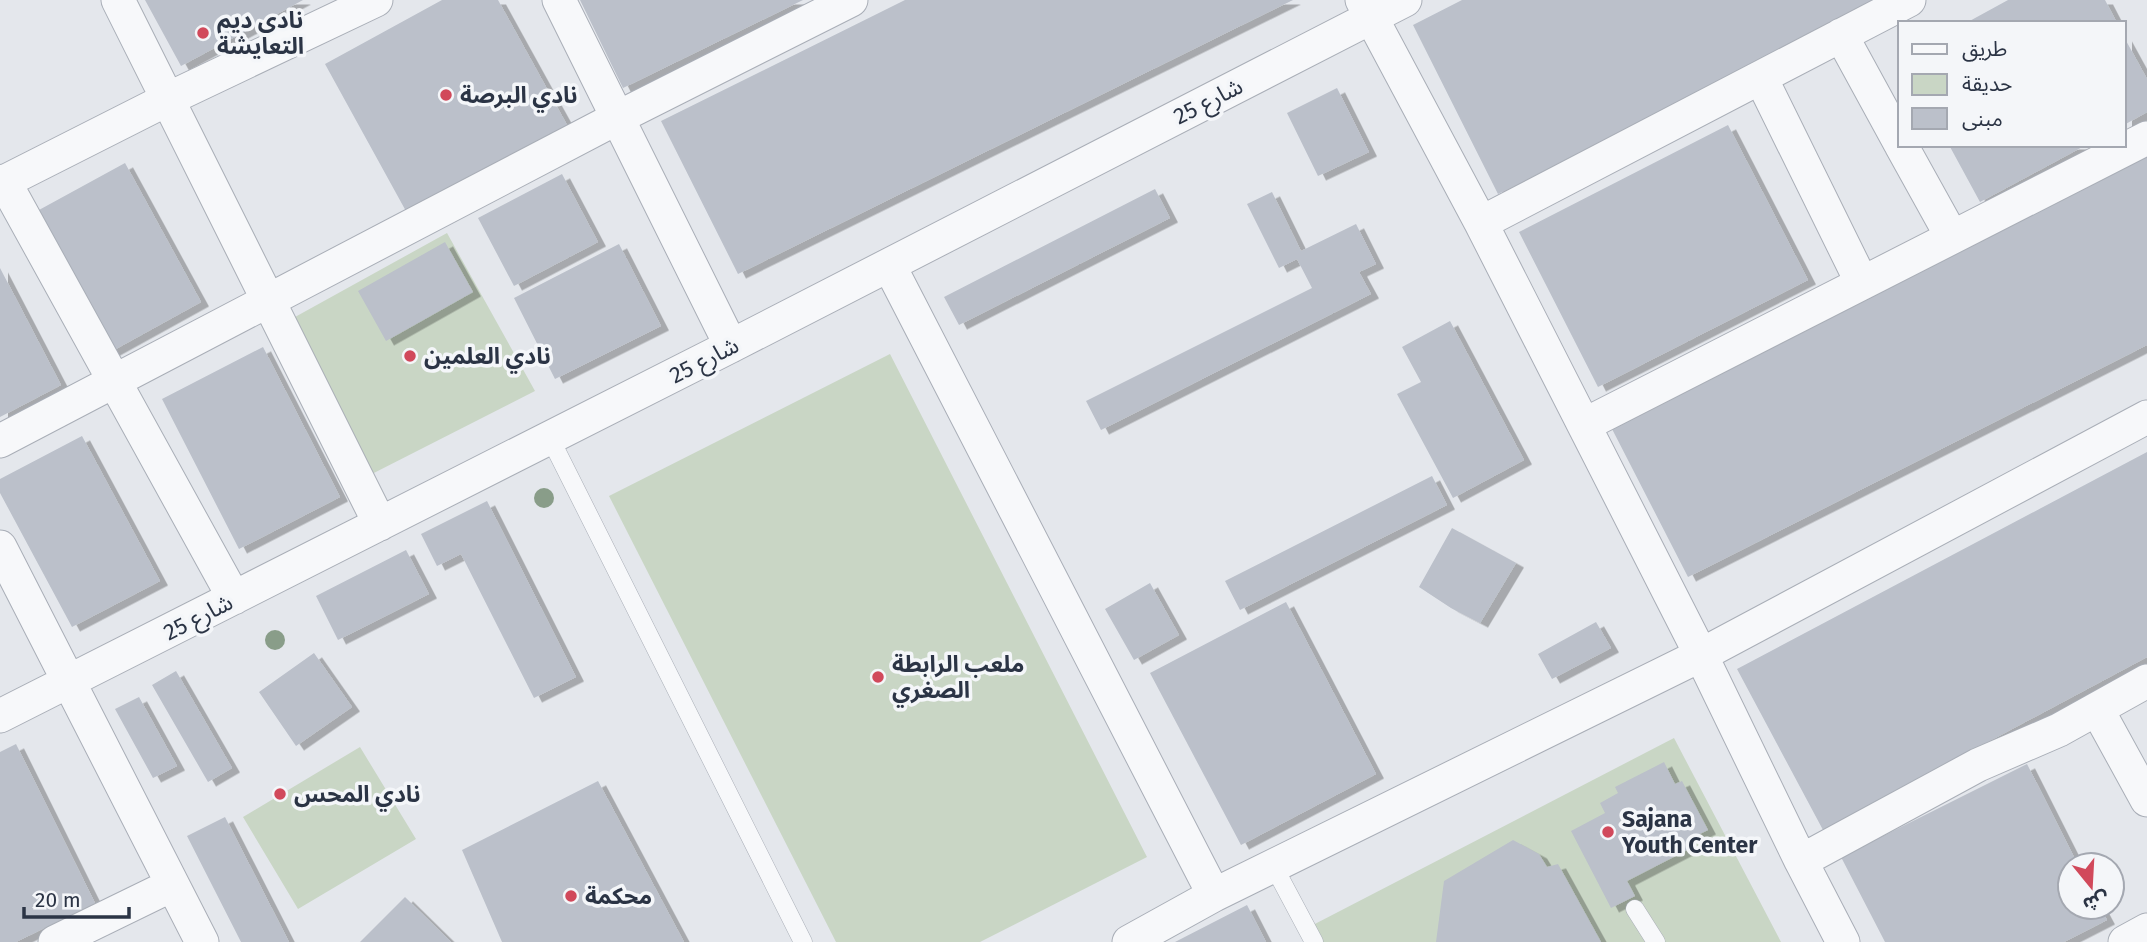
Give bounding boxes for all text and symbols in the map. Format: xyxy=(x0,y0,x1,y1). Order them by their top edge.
place label: نادى ديم التعايشة xyxy=(217,6,304,60)
legend xyxy=(1898,21,2126,147)
marker: نادى ديم التعايشة xyxy=(195,25,211,41)
text: طريق xyxy=(1962,36,2007,62)
text: حديقة xyxy=(1962,71,2012,97)
street label: شارع 25 xyxy=(1169,72,1249,133)
place label: نادي البرصة xyxy=(460,81,578,113)
marker: نادي البرصة xyxy=(438,87,454,103)
text: مبنى xyxy=(1962,106,2003,132)
street label: شارع 25 xyxy=(665,331,745,392)
place label: نادي العلمين xyxy=(424,342,551,374)
marker: نادي العلمين xyxy=(402,348,418,364)
street label: شارع 25 xyxy=(159,588,239,649)
place label: ملعب الرابطة الصغري xyxy=(892,650,1024,708)
marker: ملعب الرابطة الصغري xyxy=(870,669,886,685)
place label: نادي المحس xyxy=(294,780,420,812)
marker: نادي المحس xyxy=(272,786,288,802)
place label: Sajana Youth Center xyxy=(1621,805,1758,859)
marker: Sajana Youth Center xyxy=(1600,824,1616,840)
north arrow xyxy=(2056,851,2126,921)
scale bar xyxy=(24,876,130,920)
place label: محكمة xyxy=(585,882,652,910)
text: 20 m xyxy=(35,887,81,913)
text: ش xyxy=(2080,887,2112,917)
marker: محكمة xyxy=(563,888,579,904)

